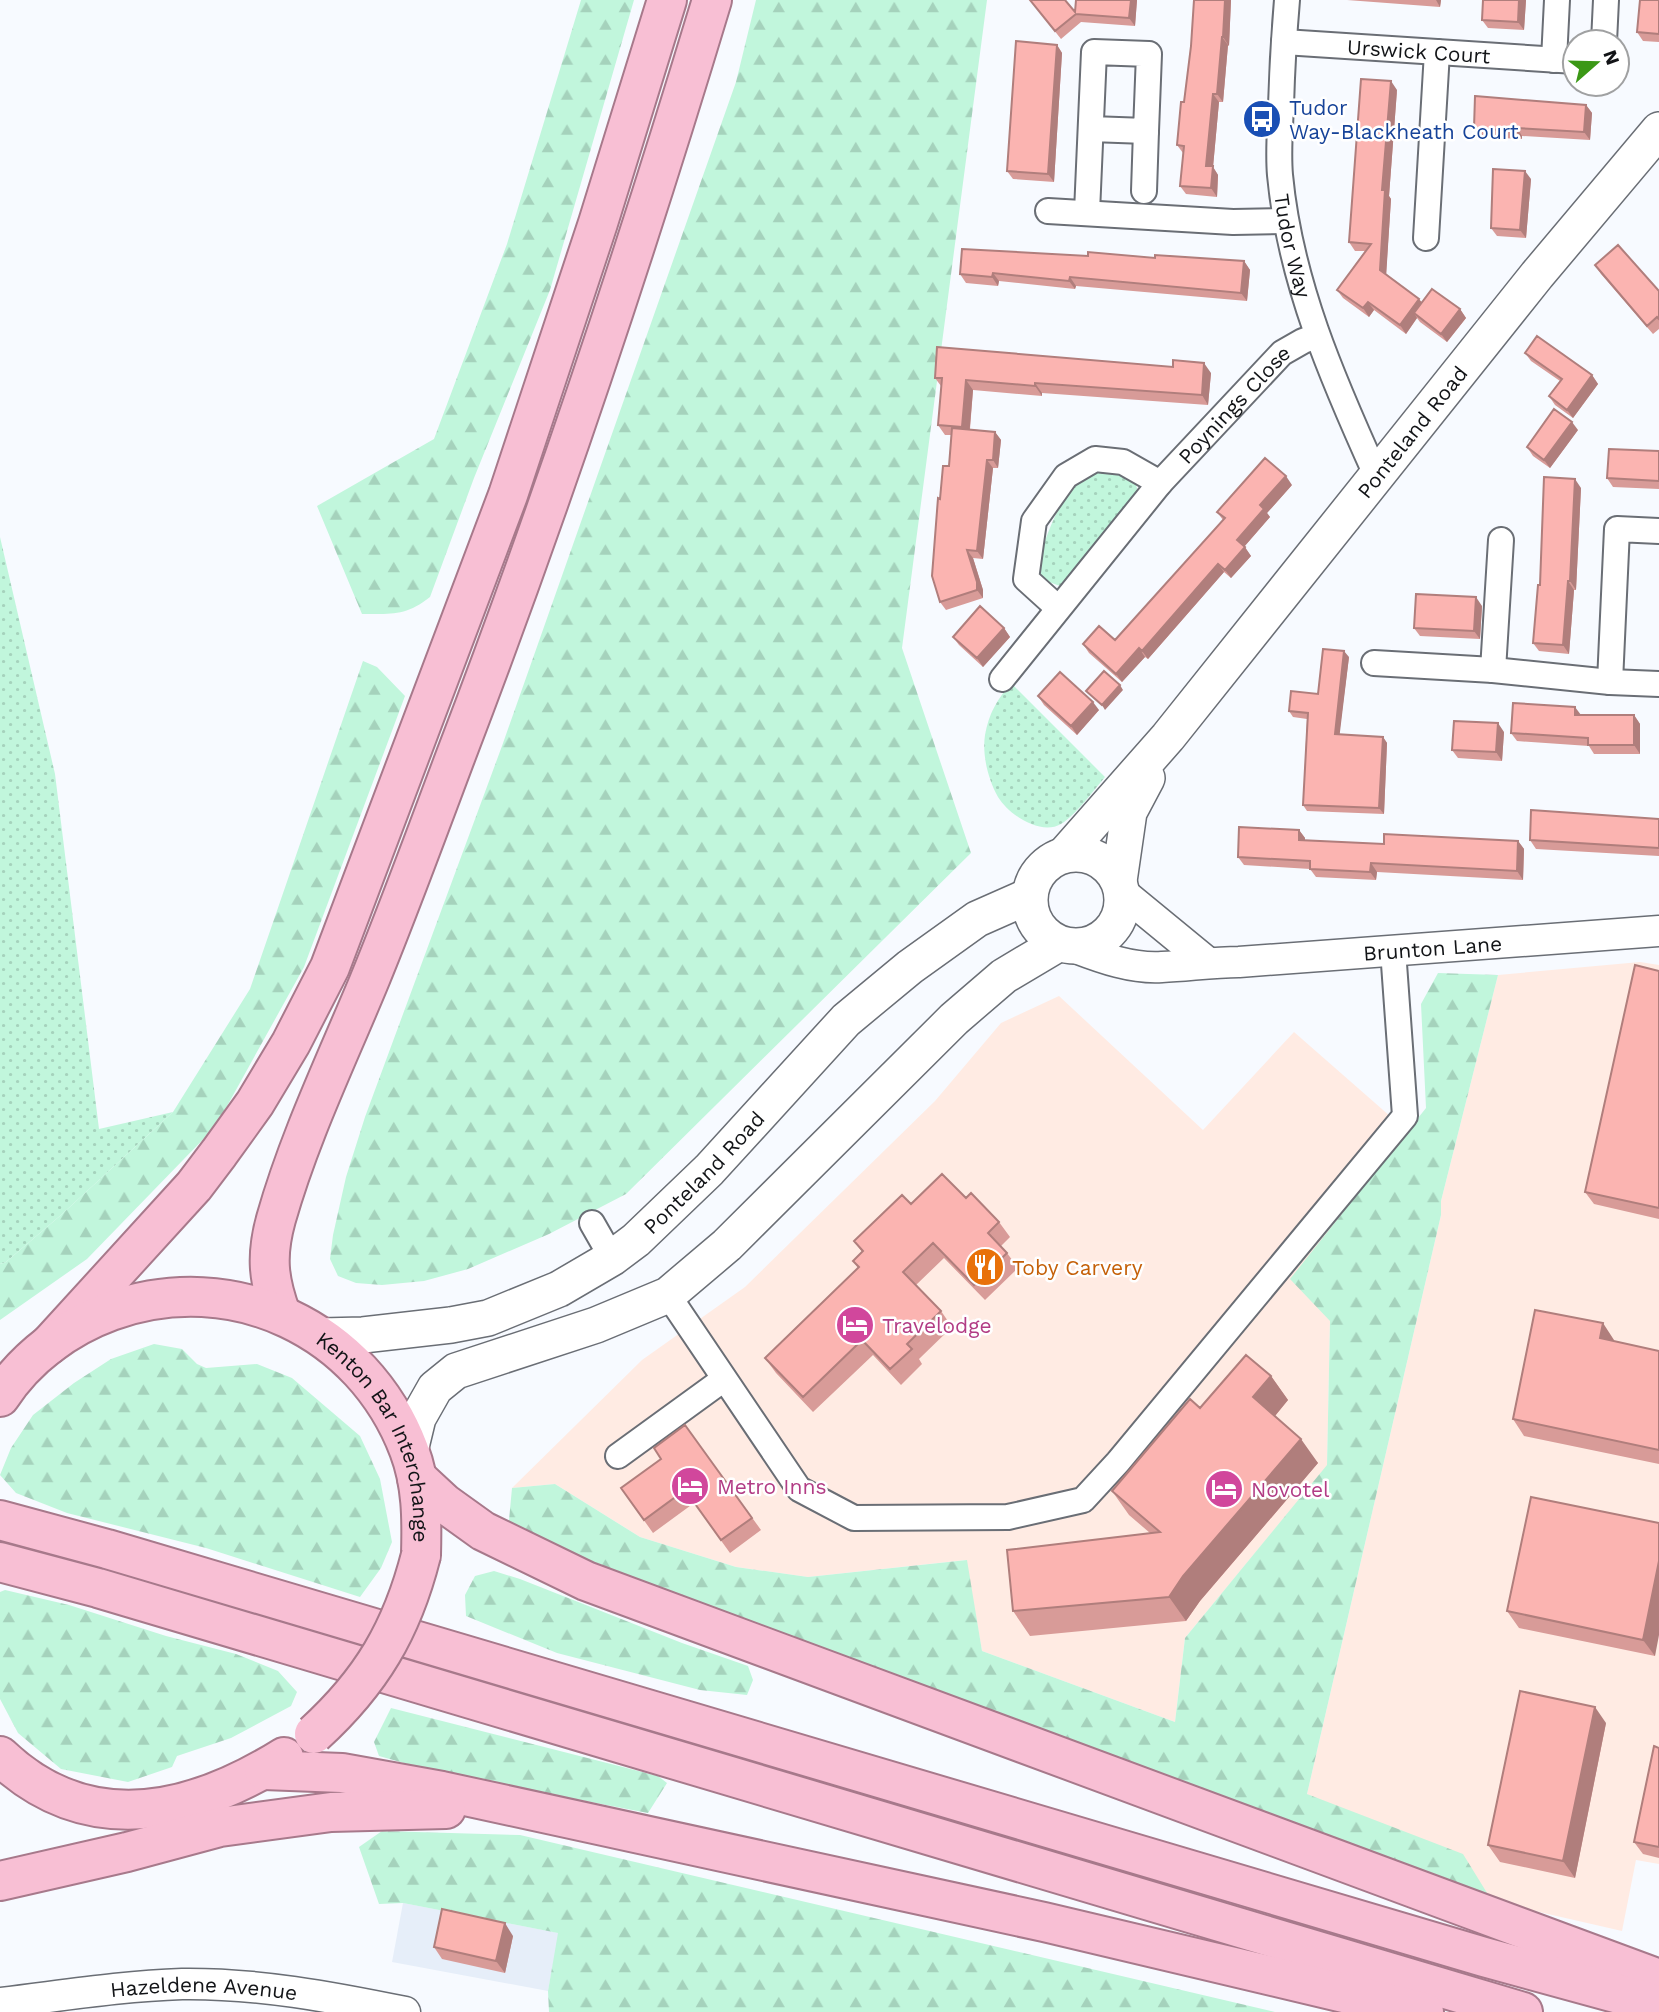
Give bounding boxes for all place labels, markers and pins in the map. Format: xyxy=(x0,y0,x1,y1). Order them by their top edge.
place label: Tudor Way-Blackheath Court xyxy=(1289,95,1519,144)
bus stop icon: Tudor Way-Blackheath Court xyxy=(1241,98,1283,140)
restaurant icon: Toby Carvery xyxy=(964,1246,1006,1288)
place label: Toby Carvery xyxy=(1012,1255,1143,1280)
hotel icon: Travelodge xyxy=(834,1304,876,1346)
place label: Travelodge xyxy=(882,1313,992,1338)
hotel icon: Metro Inns xyxy=(669,1465,711,1507)
hotel icon: Novotel xyxy=(1203,1468,1245,1510)
place label: Metro Inns xyxy=(717,1474,827,1499)
place label: Novotel xyxy=(1251,1477,1330,1502)

